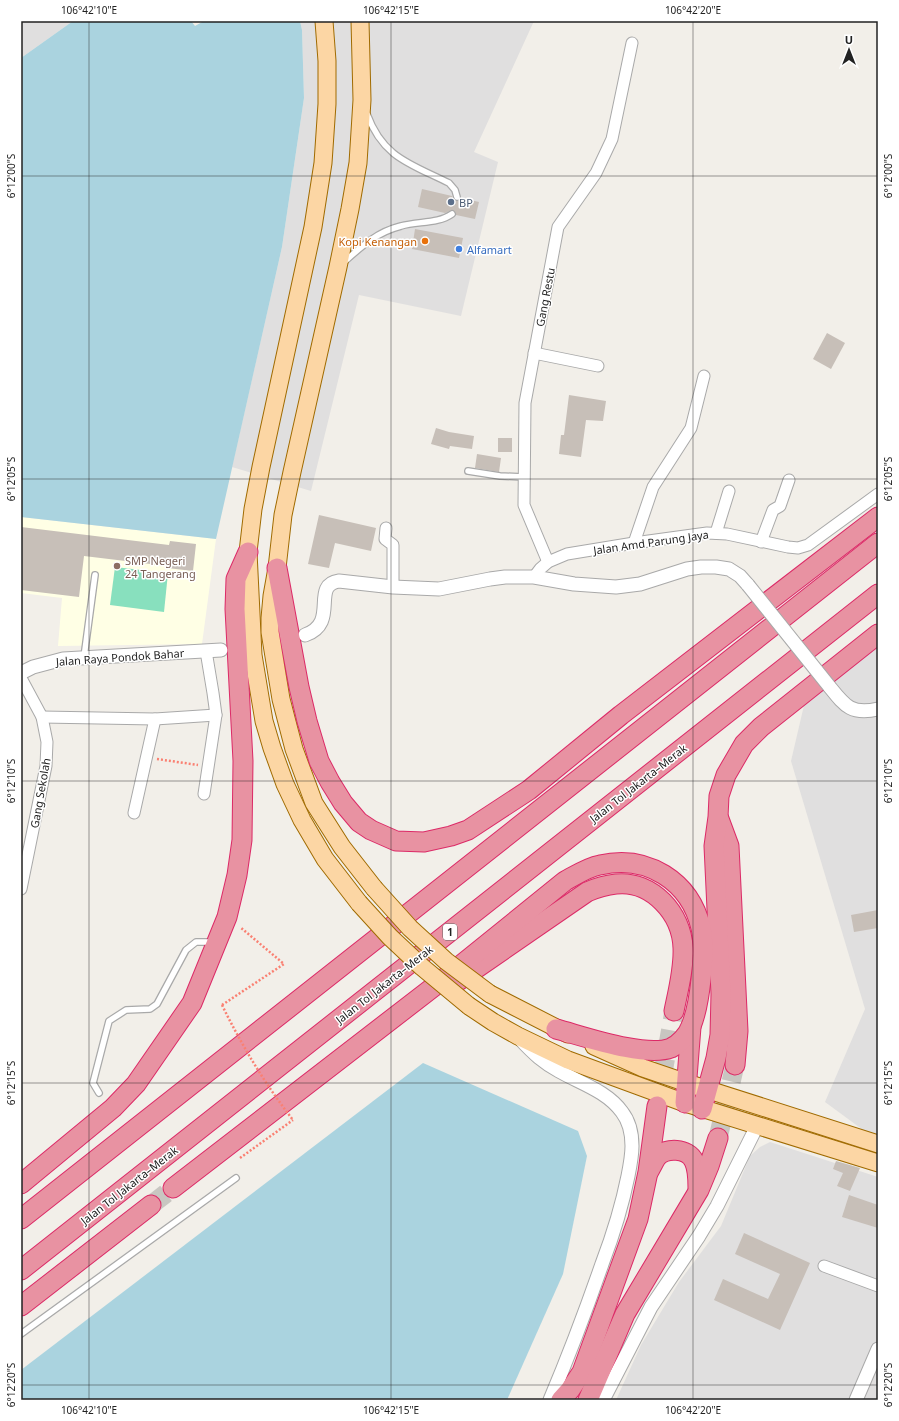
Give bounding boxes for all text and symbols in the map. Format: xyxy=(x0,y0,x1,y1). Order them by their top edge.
text: 106°42'10"E xyxy=(61,3,117,17)
text: 106°42'15"E xyxy=(363,3,419,17)
text: 106°42'20"E xyxy=(665,3,721,17)
north arrow xyxy=(829,30,869,70)
text: U xyxy=(845,32,853,47)
text: 6°12'00"S xyxy=(4,153,18,198)
text: 6°12'00"S xyxy=(881,153,895,198)
place label: BP xyxy=(459,195,473,210)
marker: BP xyxy=(446,197,456,207)
place label: Kopi Kenangan xyxy=(339,234,417,249)
marker: Kopi Kenangan xyxy=(420,236,430,246)
place label: Alfamart xyxy=(467,242,512,257)
marker: Alfamart xyxy=(454,244,464,254)
street label: Gang Restu xyxy=(532,266,558,328)
text: 6°12'05"S xyxy=(4,456,18,501)
text: 6°12'05"S xyxy=(881,456,895,501)
street label: Jalan Amd Parung Jaya xyxy=(591,526,710,558)
place label: SMP Negeri 24 Tangerang xyxy=(125,553,196,581)
marker: SMP Negeri 24 Tangerang xyxy=(112,561,122,571)
street label: Jalan Raya Pondok Bahar xyxy=(54,645,185,669)
street label: Jalan Tol Jakarta–Merak xyxy=(586,740,690,826)
street label: Gang Sekolah xyxy=(26,757,54,829)
text: 6°12'10"S xyxy=(4,758,18,803)
text: 6°12'10"S xyxy=(881,758,895,803)
road number: 1 xyxy=(443,924,457,940)
street label: Jalan Tol Jakarta–Merak xyxy=(332,941,436,1027)
text: 6°12'15"S xyxy=(4,1060,18,1105)
text: 6°12'15"S xyxy=(881,1060,895,1105)
street label: Jalan Tol Jakarta–Merak xyxy=(77,1142,181,1228)
text: 6°12'20"S xyxy=(4,1362,18,1407)
text: 6°12'20"S xyxy=(881,1362,895,1407)
text: 106°42'10"E xyxy=(61,1403,117,1417)
text: 106°42'15"E xyxy=(363,1403,419,1417)
text: 106°42'20"E xyxy=(665,1403,721,1417)

